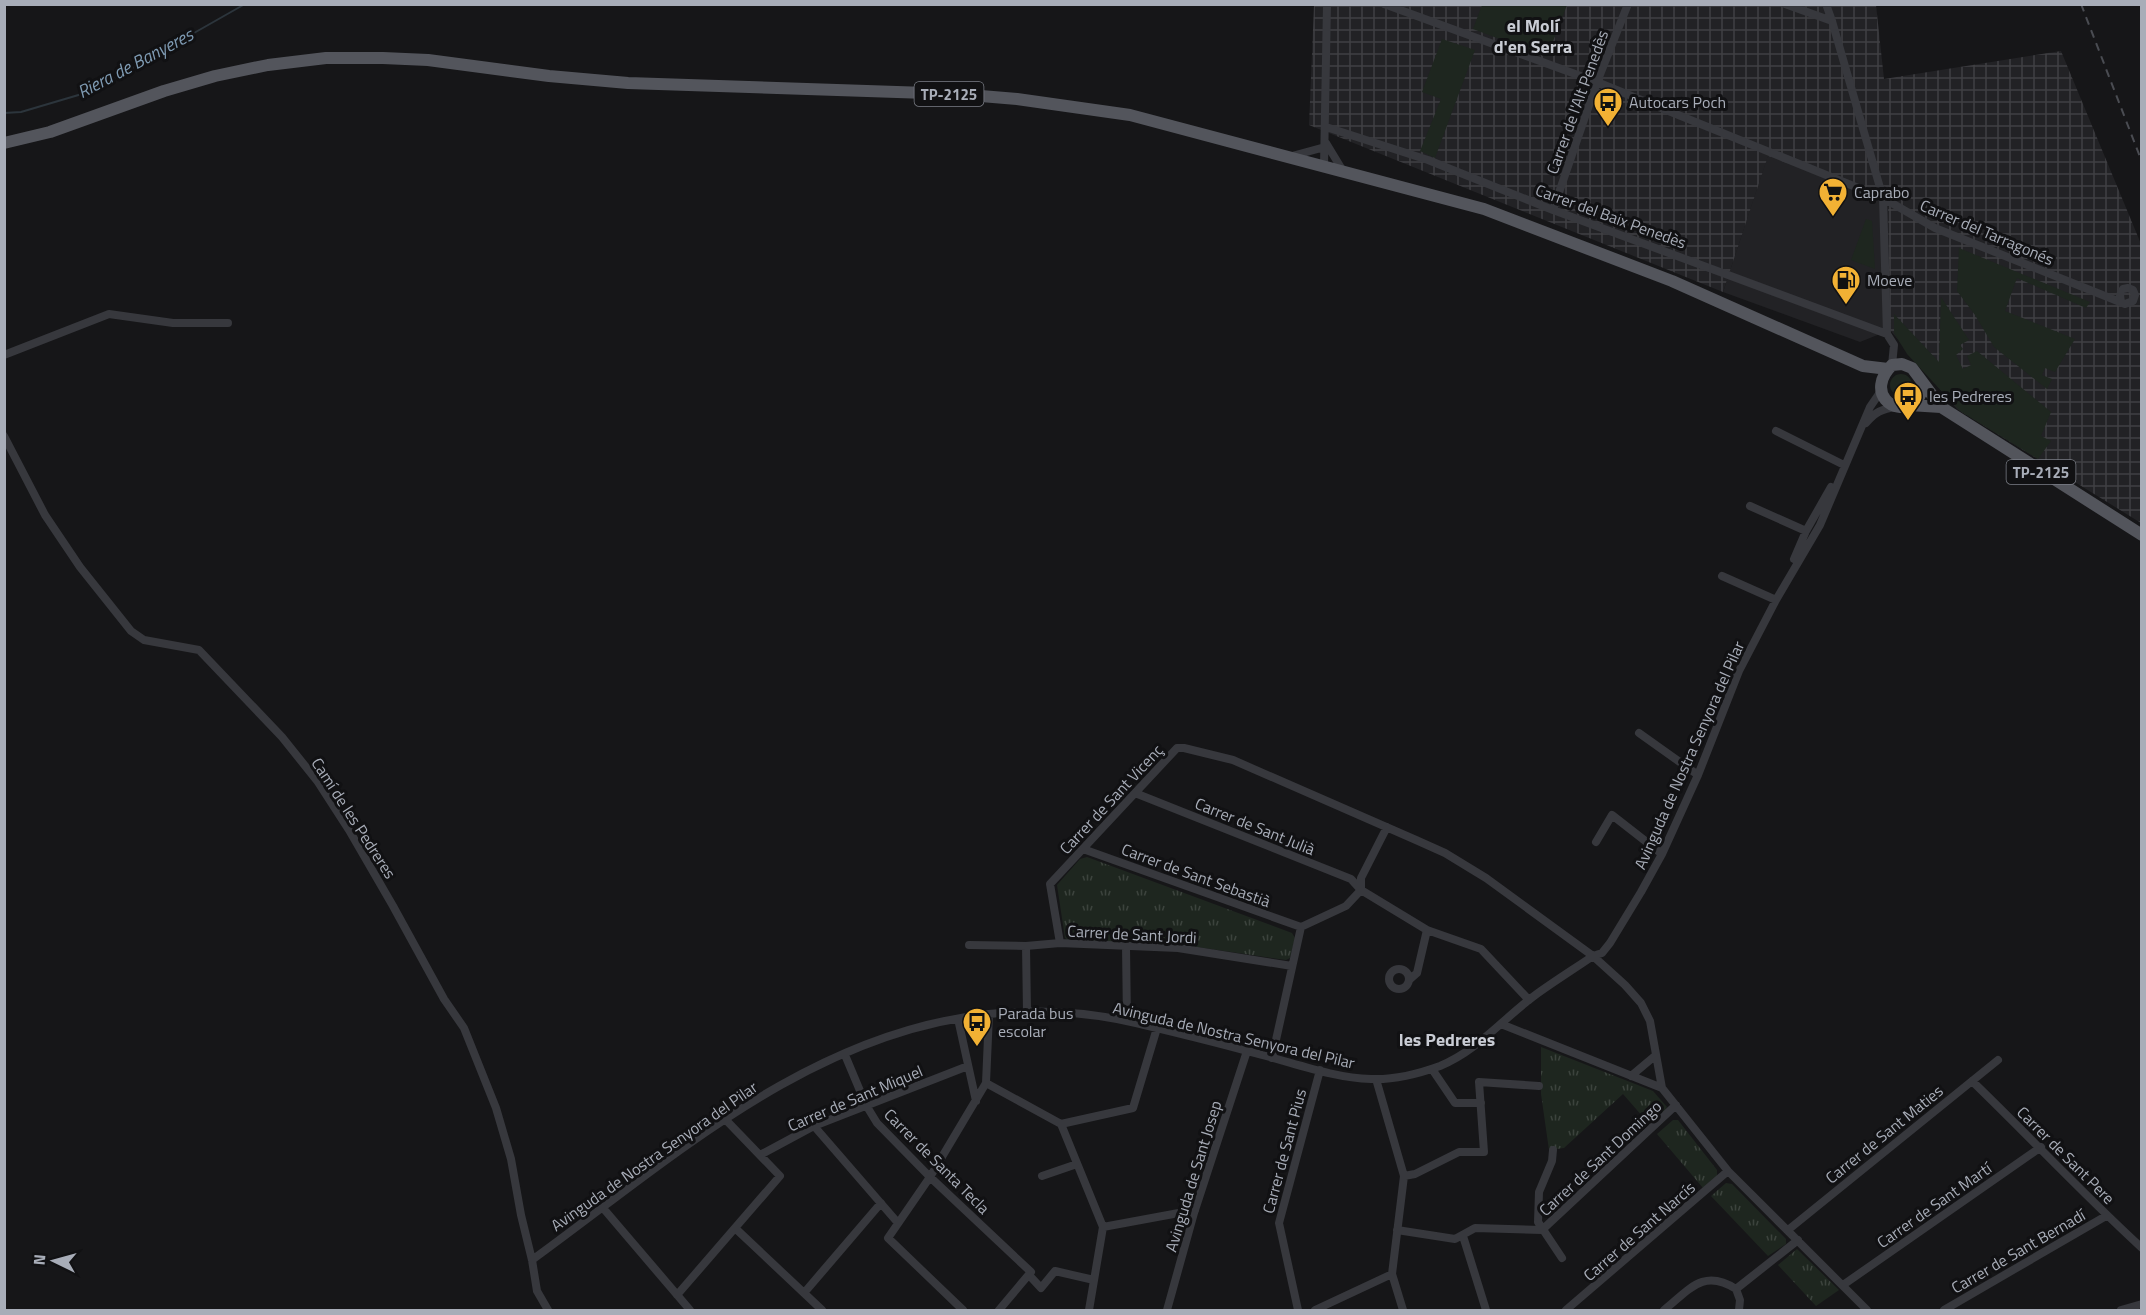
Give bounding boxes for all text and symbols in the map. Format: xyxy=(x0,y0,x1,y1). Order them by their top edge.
district label: el Molí d'en Serra xyxy=(1494,12,1572,60)
water label: Riera de Banyeres xyxy=(72,20,199,105)
street label: Carrer de l'Alt Penedès xyxy=(1540,27,1614,177)
road number: TP-2125 xyxy=(914,82,984,106)
bus stop icon: Autocars Poch xyxy=(1592,86,1624,128)
place label: Autocars Poch xyxy=(1629,90,1726,114)
supermarket icon: Caprabo xyxy=(1817,176,1849,218)
street label: Carrer del Baix Penedès xyxy=(1532,178,1690,254)
place label: Caprabo xyxy=(1854,180,1910,204)
street label: Carrer del Tarragonés xyxy=(1916,193,2058,271)
fuel station icon: Moeve xyxy=(1830,264,1862,306)
place label: Moeve xyxy=(1867,268,1912,292)
bus stop icon: les Pedreres xyxy=(1892,380,1924,422)
place label: les Pedreres xyxy=(1929,384,2012,408)
road number: TP-2125 xyxy=(2006,460,2076,484)
street label: Avinguda de Nostra Senyora del Pilar xyxy=(1628,637,1750,873)
street label: Carrer de Sant Vicenç xyxy=(1054,739,1168,859)
street label: Camí de les Pedreres xyxy=(306,753,402,883)
street label: Carrer de Sant Julià xyxy=(1191,791,1319,861)
street label: Carrer de Sant Sebastià xyxy=(1118,837,1274,913)
street label: Carrer de Sant Jordi xyxy=(1067,919,1197,949)
street label: Avinguda de Nostra Senyora del Pilar xyxy=(1111,995,1358,1075)
place label: Parada bus escolar xyxy=(998,1001,1073,1043)
bus stop icon: Parada bus escolar xyxy=(961,1006,993,1048)
district label: les Pedreres xyxy=(1399,1026,1495,1053)
street label: Carrer de Sant Miquel xyxy=(784,1059,926,1137)
street label: Avinguda de Nostra Senyora del Pilar xyxy=(546,1075,763,1237)
street label: Carrer de Sant Maties xyxy=(1820,1079,1948,1189)
street label: Carrer de Sant Pius xyxy=(1256,1086,1312,1216)
street label: Carrer de Sant Domingo xyxy=(1533,1095,1667,1221)
street label: Avinguda de Sant Josep xyxy=(1159,1097,1227,1255)
street label: Carrer de Sant Pere xyxy=(2011,1100,2121,1210)
street label: Carrer de Santa Tecla xyxy=(879,1103,995,1219)
street label: Carrer de Sant Martí xyxy=(1872,1156,1998,1254)
street label: Carrer de Sant Narcís xyxy=(1578,1176,1700,1286)
street label: Carrer de Sant Bernadí xyxy=(1947,1202,2091,1299)
north arrow xyxy=(24,1231,84,1291)
text: N xyxy=(27,1253,51,1266)

